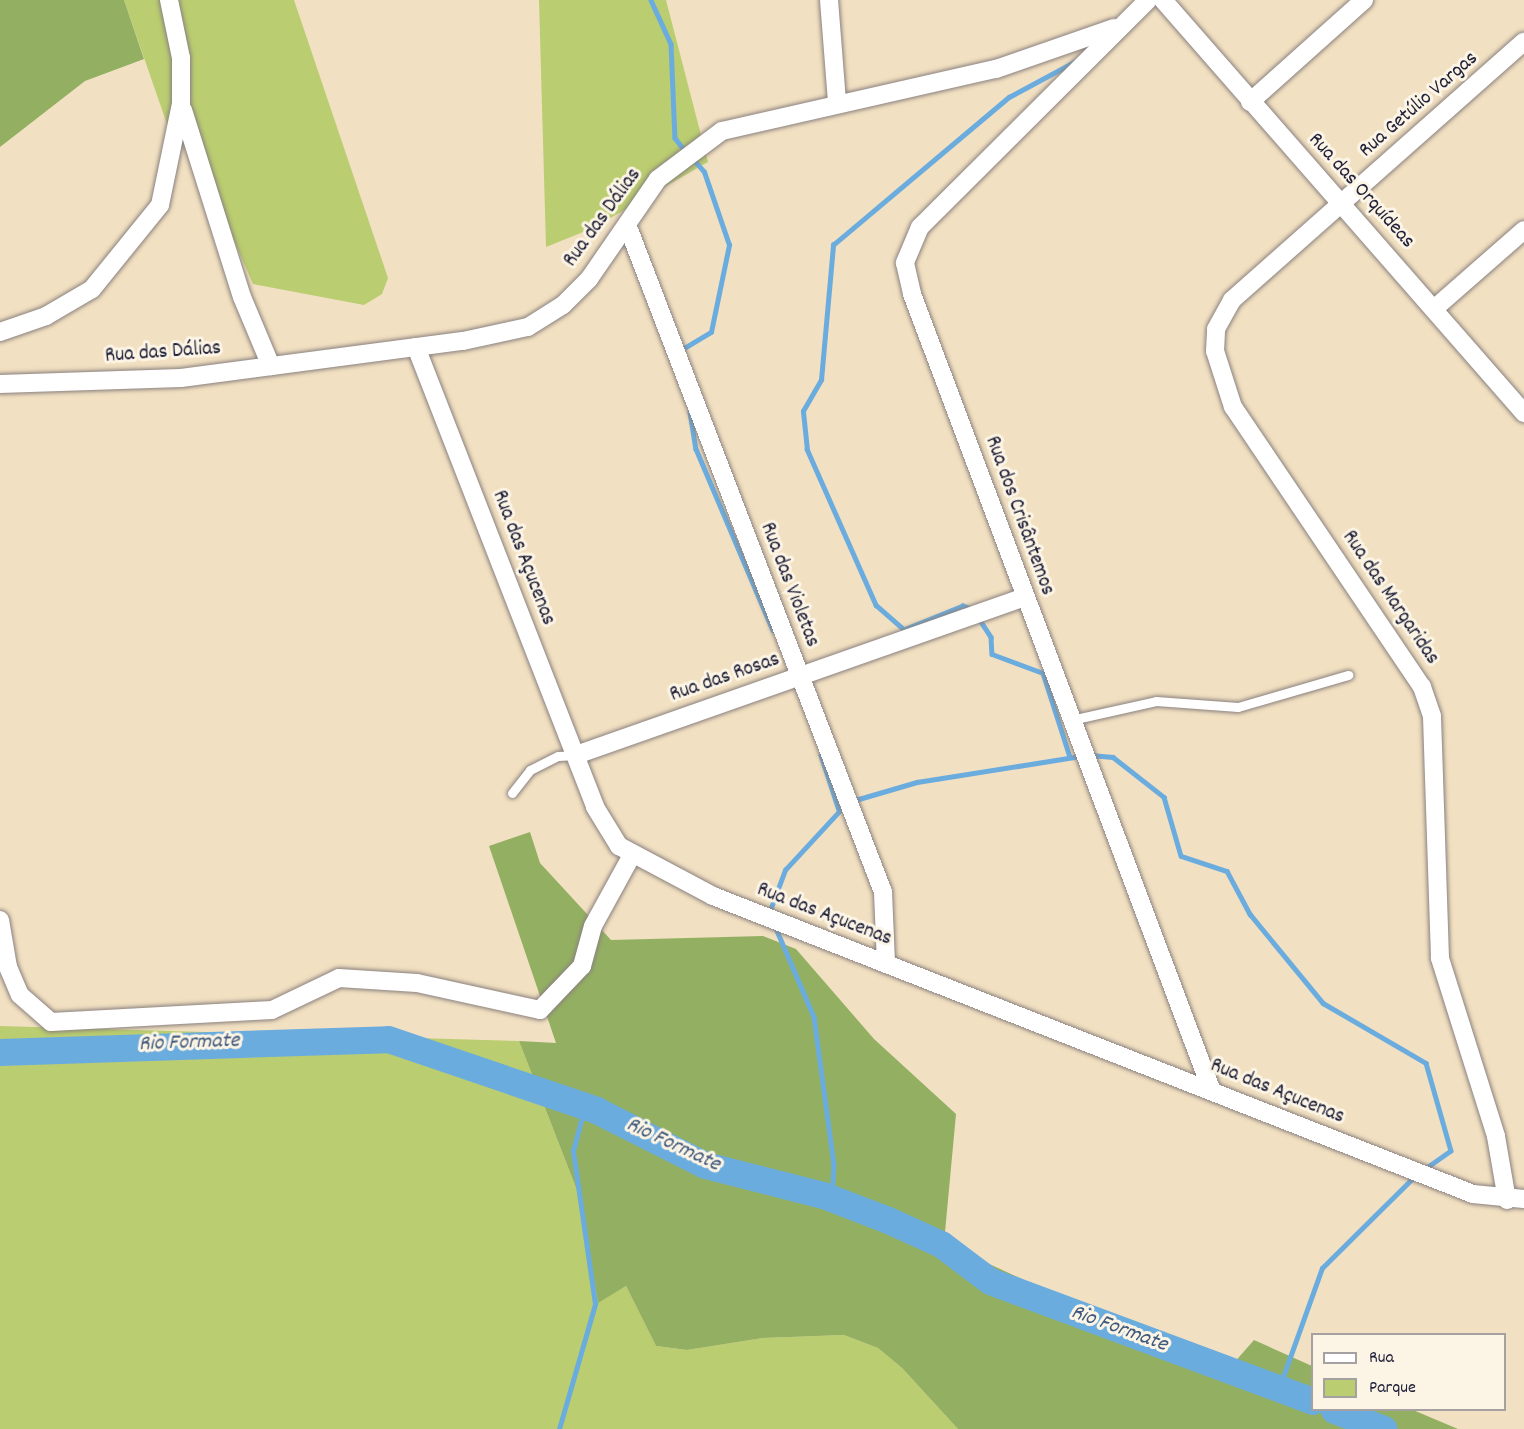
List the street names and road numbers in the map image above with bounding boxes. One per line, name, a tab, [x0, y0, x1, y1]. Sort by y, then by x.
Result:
street label: Rua Getúlio Vargas	[1354, 47, 1484, 163]
street label: Rua das Orquídeas	[1302, 128, 1420, 254]
street label: Rua das Dálias	[559, 164, 647, 272]
street label: Rua das Dálias	[104, 336, 222, 370]
street label: Rua dos Crisântemos	[979, 433, 1059, 599]
street label: Rua das Açucenas	[486, 487, 560, 629]
street label: Rua das Violetas	[754, 519, 824, 651]
street label: Rua das Margaridas	[1336, 526, 1444, 670]
street label: Rua das Rosas	[667, 647, 783, 709]
street label: Rua das Açucenas	[753, 878, 895, 952]
street label: Rua das Açucenas	[1206, 1054, 1348, 1130]

